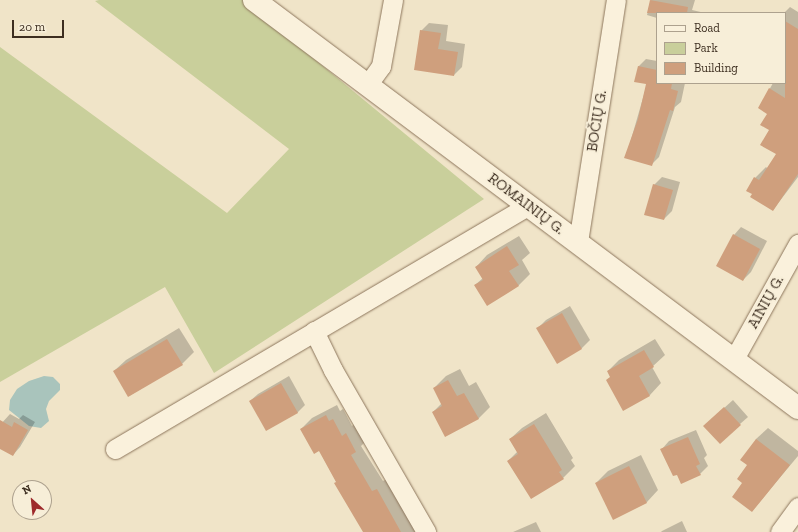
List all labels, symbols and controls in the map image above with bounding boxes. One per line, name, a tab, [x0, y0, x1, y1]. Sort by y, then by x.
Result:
scale bar	[14, 12, 66, 38]
legend	[656, 12, 786, 84]
text: 20 m	[19, 20, 45, 34]
text: Road	[694, 21, 720, 35]
text: Park	[694, 41, 718, 55]
text: Building	[694, 61, 738, 75]
street label: BOČIŲ G.	[583, 89, 611, 153]
street label: ROMAINIŲ G.	[484, 169, 568, 239]
street label: AINIŲ G.	[744, 272, 788, 332]
north arrow	[12, 480, 52, 520]
text: N	[20, 482, 33, 497]

